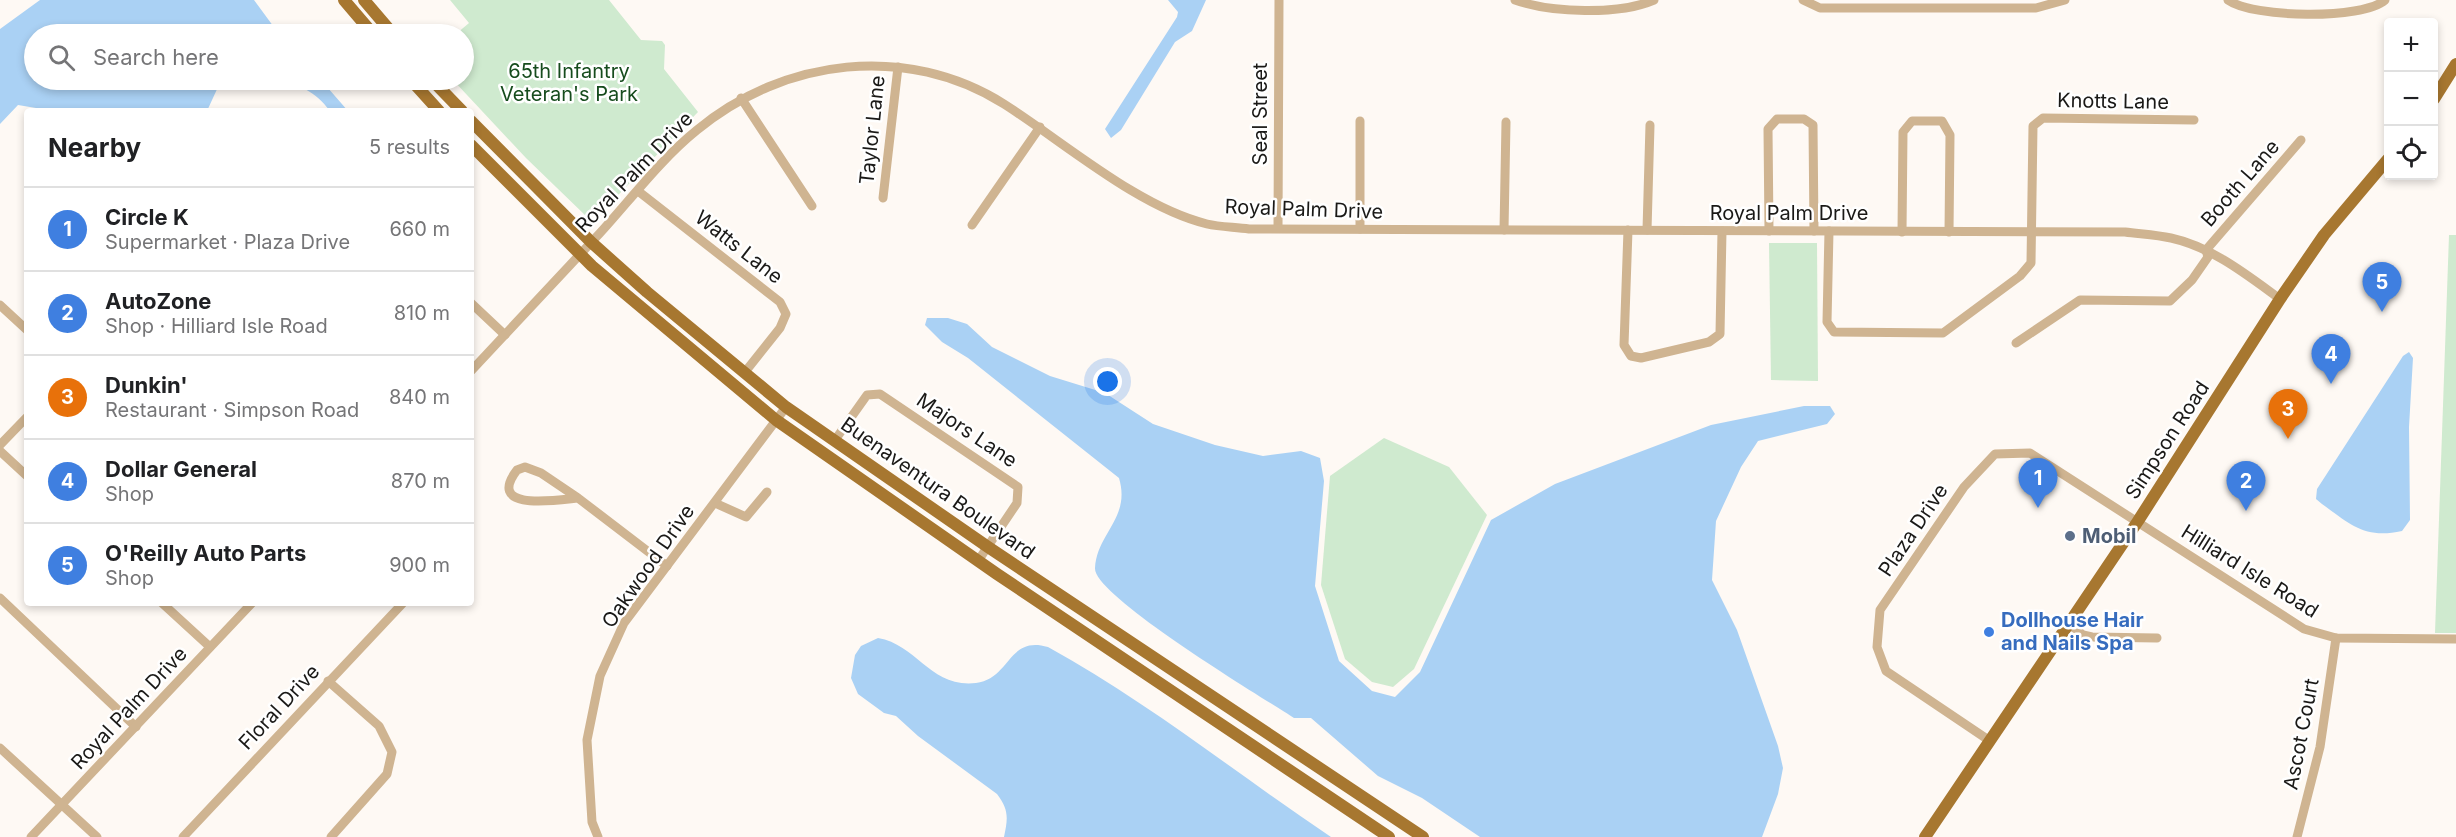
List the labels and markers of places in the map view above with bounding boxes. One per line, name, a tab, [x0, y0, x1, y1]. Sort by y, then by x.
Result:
pin: 5	[2362, 262, 2402, 312]
pin: 4	[2312, 334, 2350, 384]
pin: 3	[2268, 390, 2308, 439]
pin: 1	[2018, 458, 2058, 508]
pin: 2	[2226, 462, 2266, 511]
place label: Mobil	[2082, 524, 2136, 548]
marker: Mobil	[2063, 529, 2077, 543]
place label: Dollhouse Hair and Nails Spa	[2001, 608, 2144, 655]
marker: Dollhouse Hair and Nails Spa	[1982, 625, 1996, 639]

